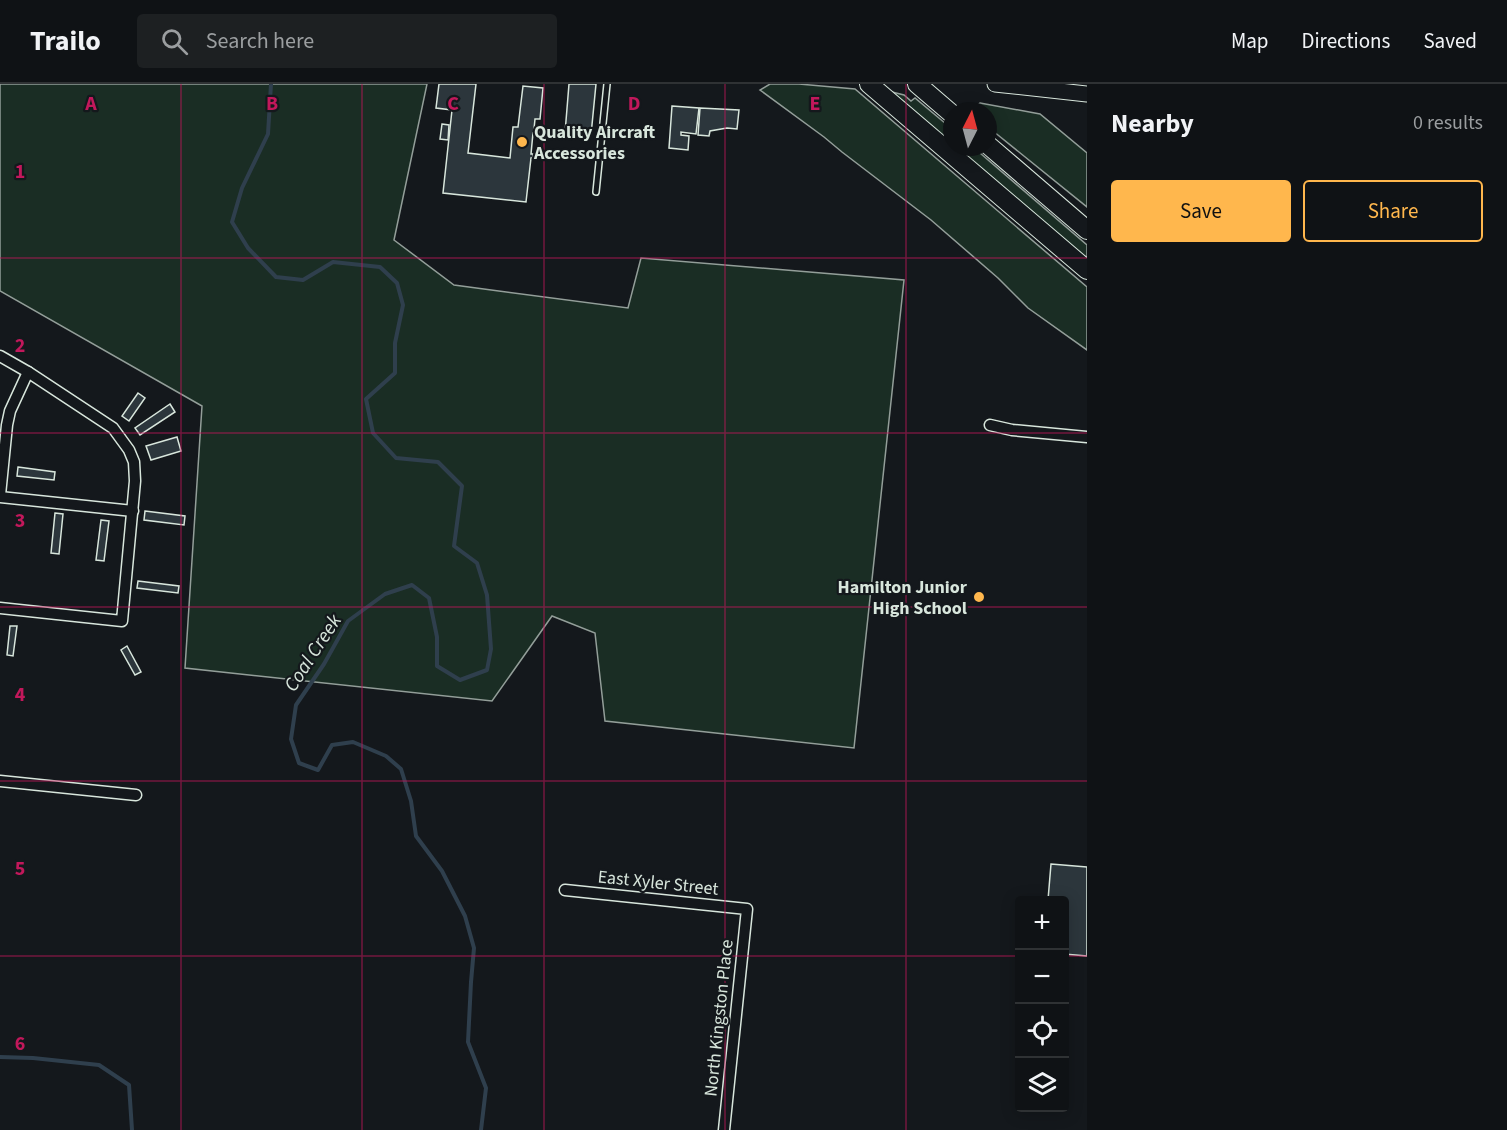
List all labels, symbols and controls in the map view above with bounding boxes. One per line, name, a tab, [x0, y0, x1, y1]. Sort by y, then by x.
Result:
search box	[137, 14, 557, 68]
text: Trailo	[30, 21, 101, 61]
icon: search	[158, 25, 191, 58]
text: Search here	[206, 25, 314, 57]
text: Map	[1231, 26, 1269, 56]
text: Directions	[1302, 26, 1390, 56]
text: Saved	[1423, 26, 1477, 56]
text: A	[84, 90, 97, 118]
text: B	[266, 90, 278, 118]
text: C	[447, 90, 459, 118]
text: D	[628, 90, 640, 118]
text: E	[810, 90, 820, 118]
north arrow	[943, 102, 997, 156]
text: Nearby	[1111, 105, 1194, 142]
text: 0 results	[1413, 109, 1483, 137]
place label: Quality Aircraft Accessories	[533, 120, 656, 166]
marker: Quality Aircraft Accessories	[515, 135, 529, 149]
text: 1	[15, 158, 25, 186]
button: Save	[1111, 180, 1291, 242]
button: Share	[1303, 180, 1483, 242]
text: 2	[15, 332, 25, 360]
text: 3	[15, 507, 25, 535]
place label: Hamilton Junior High School	[838, 575, 968, 621]
marker: Hamilton Junior High School	[972, 590, 986, 604]
water label: Coal Creek	[277, 608, 349, 697]
text: 4	[15, 681, 26, 709]
text: 5	[15, 855, 25, 883]
street label: East Xyler Street	[596, 864, 720, 902]
map controls	[1015, 896, 1069, 1112]
button: +	[1015, 896, 1069, 950]
street label: North Kingston Place	[698, 938, 740, 1098]
button: −	[1015, 950, 1069, 1004]
button: locate	[1015, 1004, 1069, 1058]
text: 6	[15, 1030, 25, 1058]
button: layers	[1015, 1058, 1069, 1112]

